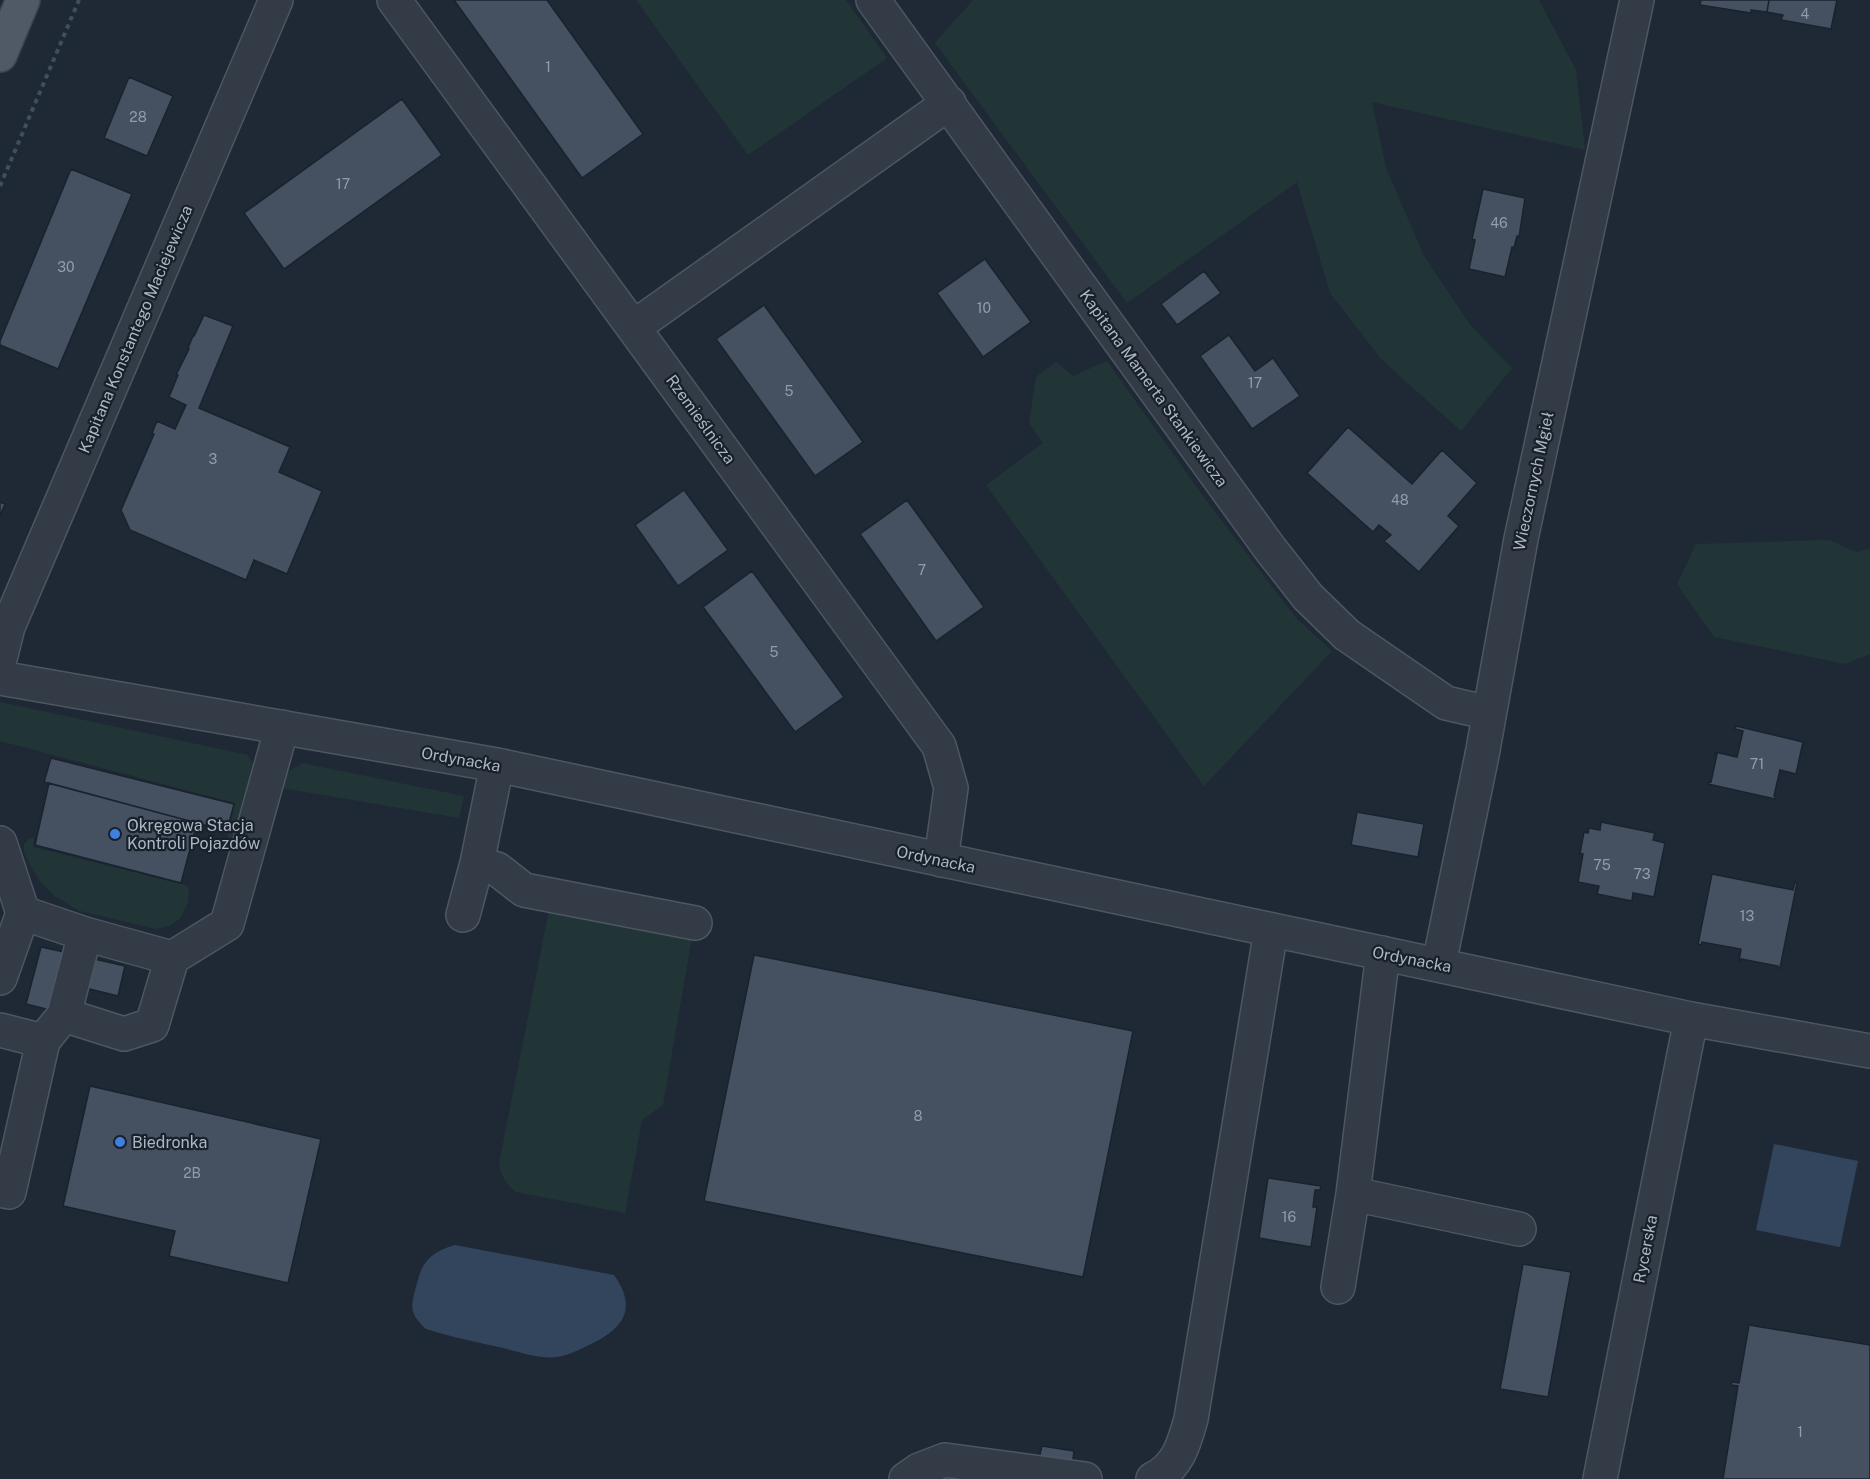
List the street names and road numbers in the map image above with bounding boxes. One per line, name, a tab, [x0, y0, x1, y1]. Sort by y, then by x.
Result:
street label: Kapitana Konstantego Maciejewicza	[74, 202, 196, 456]
street label: Kapitana Mamerta Stankiewicza	[1076, 286, 1232, 491]
street label: Rzemieślnicza	[662, 371, 739, 468]
street label: Wieczornych Mgieł	[1509, 410, 1557, 552]
street label: Ordynacka	[420, 743, 502, 776]
street label: Ordynacka	[895, 842, 977, 877]
street label: Ordynacka	[1371, 943, 1453, 976]
street label: Rycerska	[1630, 1213, 1661, 1285]

